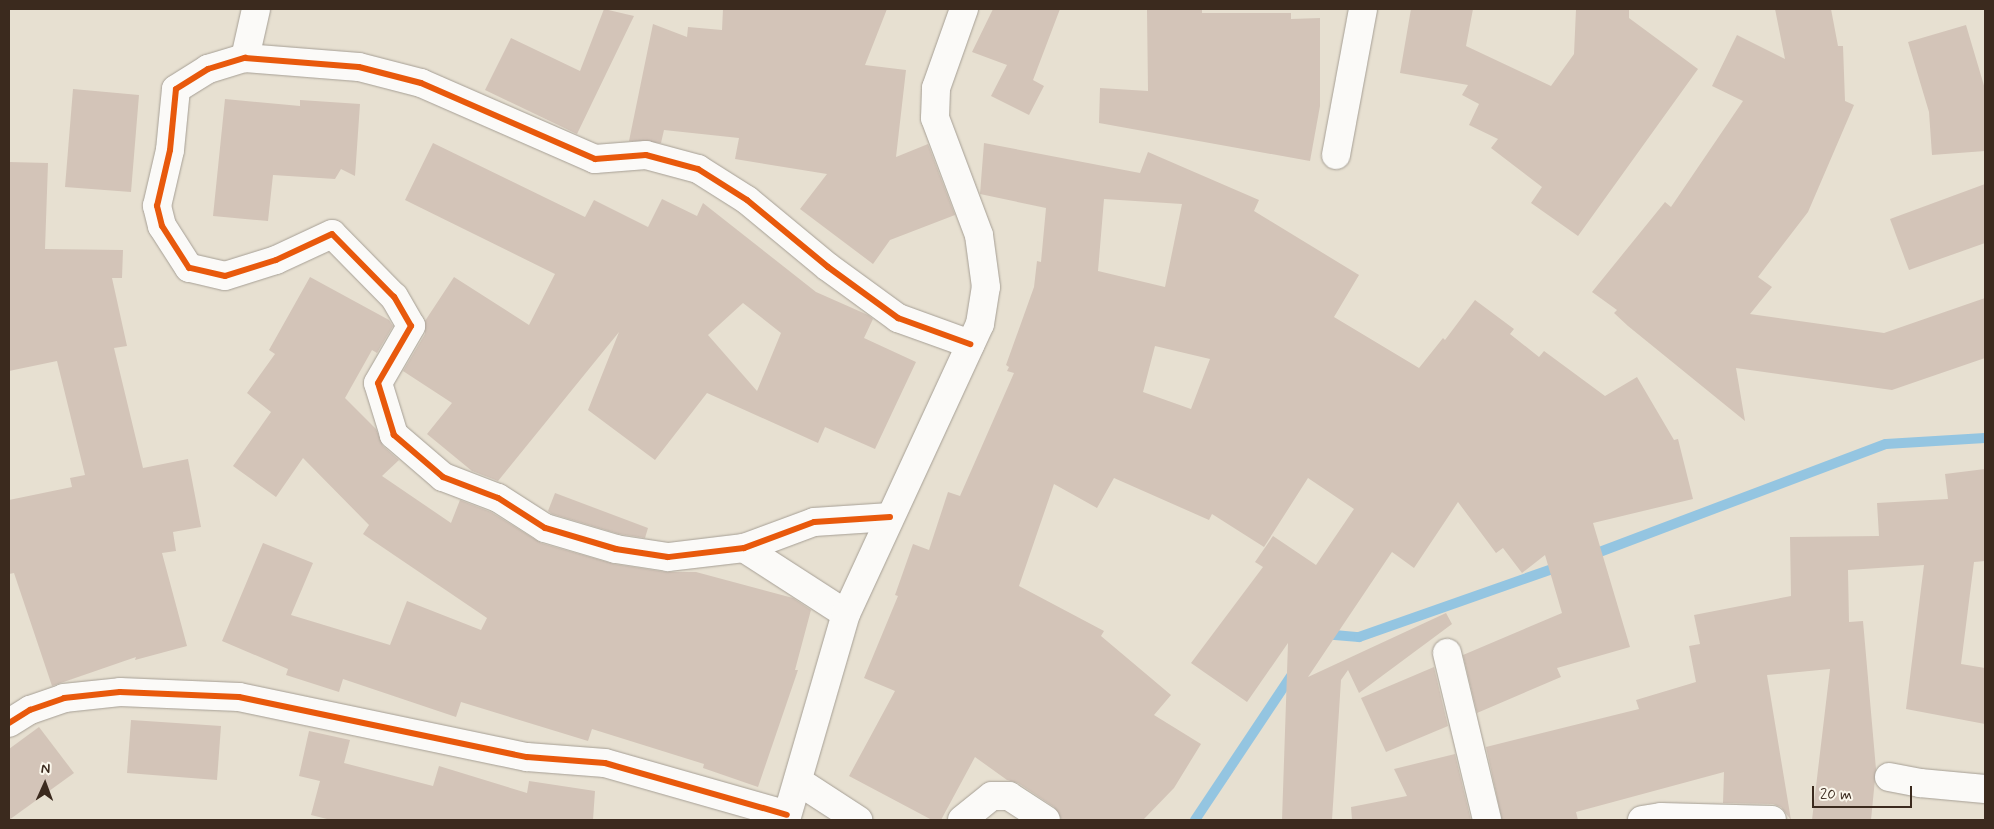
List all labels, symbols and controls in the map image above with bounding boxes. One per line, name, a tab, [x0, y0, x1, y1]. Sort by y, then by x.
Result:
north arrow	[20, 759, 70, 809]
text: N	[41, 760, 50, 778]
scale bar	[1814, 776, 1914, 808]
text: 20 m	[1820, 785, 1852, 805]

